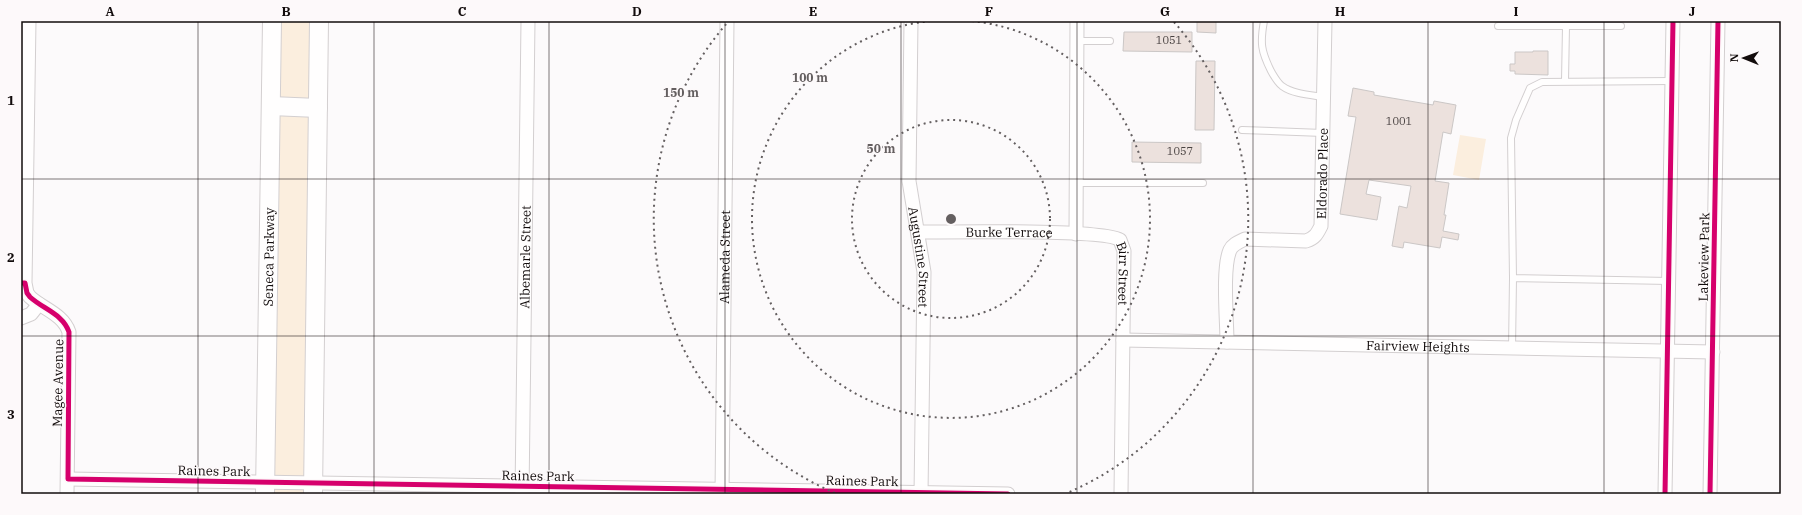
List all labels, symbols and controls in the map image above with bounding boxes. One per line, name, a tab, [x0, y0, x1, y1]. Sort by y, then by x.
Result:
text: A	[105, 3, 115, 20]
text: B	[281, 3, 291, 20]
text: C	[458, 3, 467, 20]
text: D	[632, 3, 642, 20]
text: E	[809, 3, 817, 20]
text: F	[985, 3, 993, 20]
text: G	[1160, 3, 1170, 20]
text: H	[1335, 3, 1346, 20]
text: I	[1514, 3, 1519, 20]
text: J	[1689, 3, 1696, 20]
house number: 1051	[1156, 33, 1182, 47]
north arrow	[1724, 38, 1764, 78]
text: N	[1727, 53, 1741, 62]
text: 100 m	[792, 70, 828, 85]
text: 150 m	[663, 85, 699, 100]
text: 1	[7, 92, 15, 109]
house number: 1001	[1386, 114, 1412, 128]
street label: Eldorado Place	[1313, 128, 1331, 219]
text: 50 m	[867, 141, 896, 156]
house number: 1057	[1167, 144, 1193, 158]
street label: Albemarle Street	[516, 205, 534, 309]
street label: Augustine Street	[905, 205, 933, 308]
street label: Seneca Parkway	[259, 207, 278, 307]
street label: Alameda Street	[716, 210, 734, 304]
centre of rings	[944, 212, 958, 226]
street label: Lakeview Park	[1695, 212, 1713, 301]
street label: Burke Terrace	[965, 223, 1053, 241]
street label: Birr Street	[1113, 239, 1133, 306]
text: 2	[7, 249, 15, 266]
street label: Fairview Heights	[1366, 336, 1470, 356]
street label: Magee Avenue	[49, 339, 67, 427]
text: 3	[7, 406, 15, 423]
street label: Raines Park	[177, 462, 251, 480]
street label: Raines Park	[501, 467, 575, 485]
street label: Raines Park	[825, 472, 899, 490]

